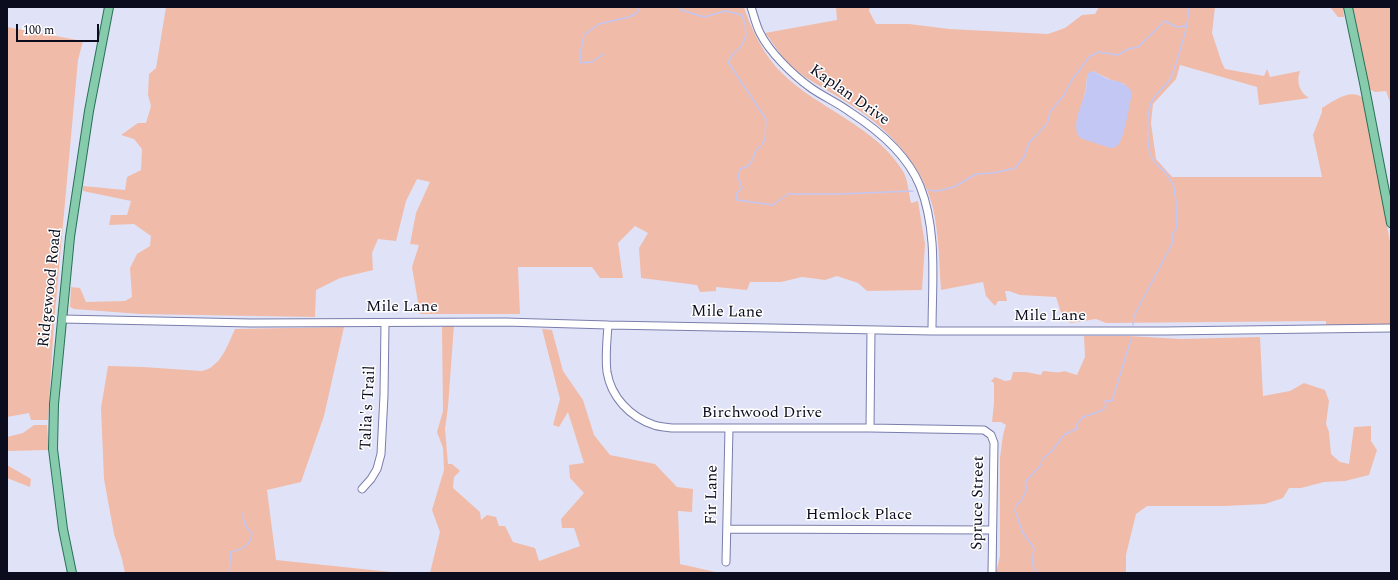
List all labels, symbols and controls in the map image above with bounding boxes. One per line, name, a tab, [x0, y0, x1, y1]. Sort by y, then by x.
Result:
scale bar	[18, 16, 101, 42]
text: 100 m	[23, 21, 54, 40]
street label: Kaplan Drive	[805, 61, 893, 131]
street label: Ridgewood Road	[35, 228, 67, 348]
street label: Mile Lane	[366, 298, 438, 318]
street label: Mile Lane	[691, 303, 763, 323]
street label: Mile Lane	[1014, 307, 1086, 327]
street label: Talia's Trail	[357, 365, 381, 451]
street label: Birchwood Drive	[702, 404, 822, 424]
street label: Spruce Street	[969, 456, 989, 550]
street label: Fir Lane	[703, 465, 723, 525]
street label: Hemlock Place	[806, 506, 912, 526]

